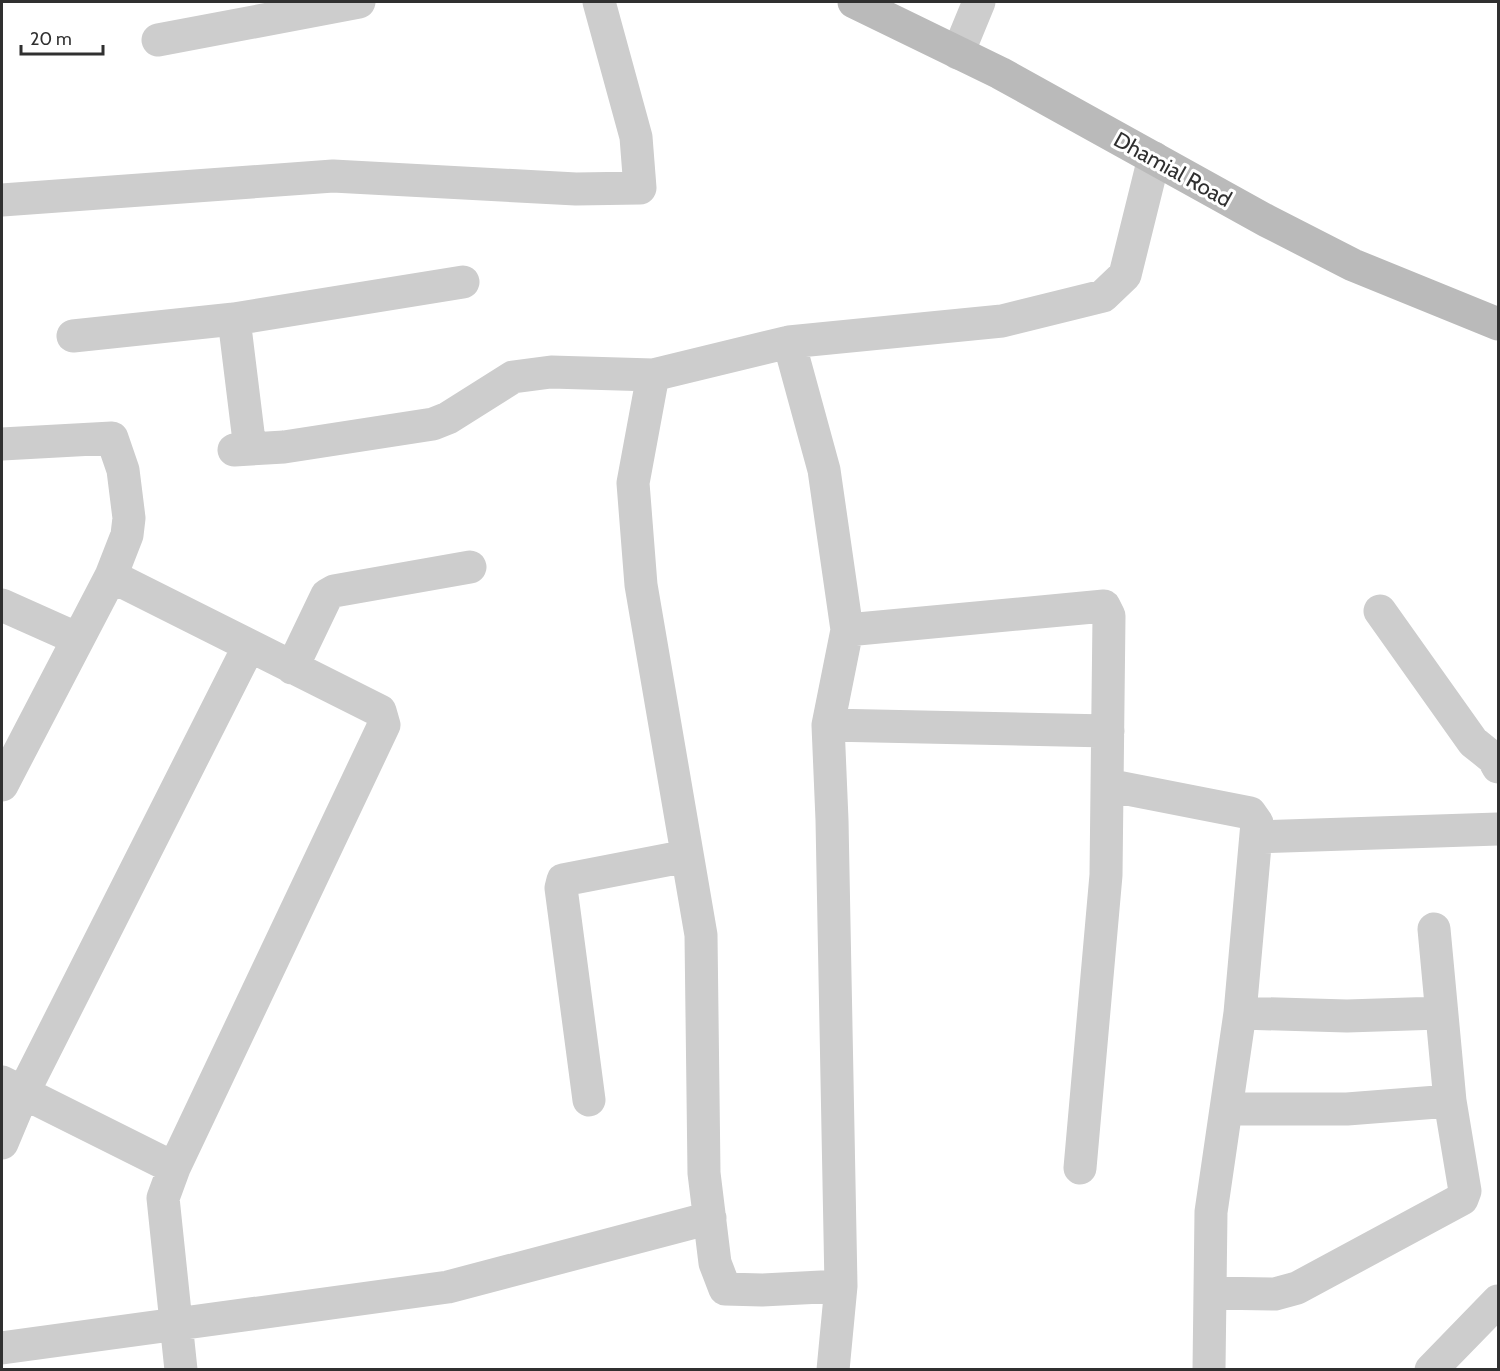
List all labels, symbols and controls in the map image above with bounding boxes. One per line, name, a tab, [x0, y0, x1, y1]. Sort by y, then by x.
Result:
scale bar	[21, 18, 104, 56]
text: 20 m	[30, 28, 72, 50]
street label: Dhamial Road	[1109, 126, 1236, 213]

